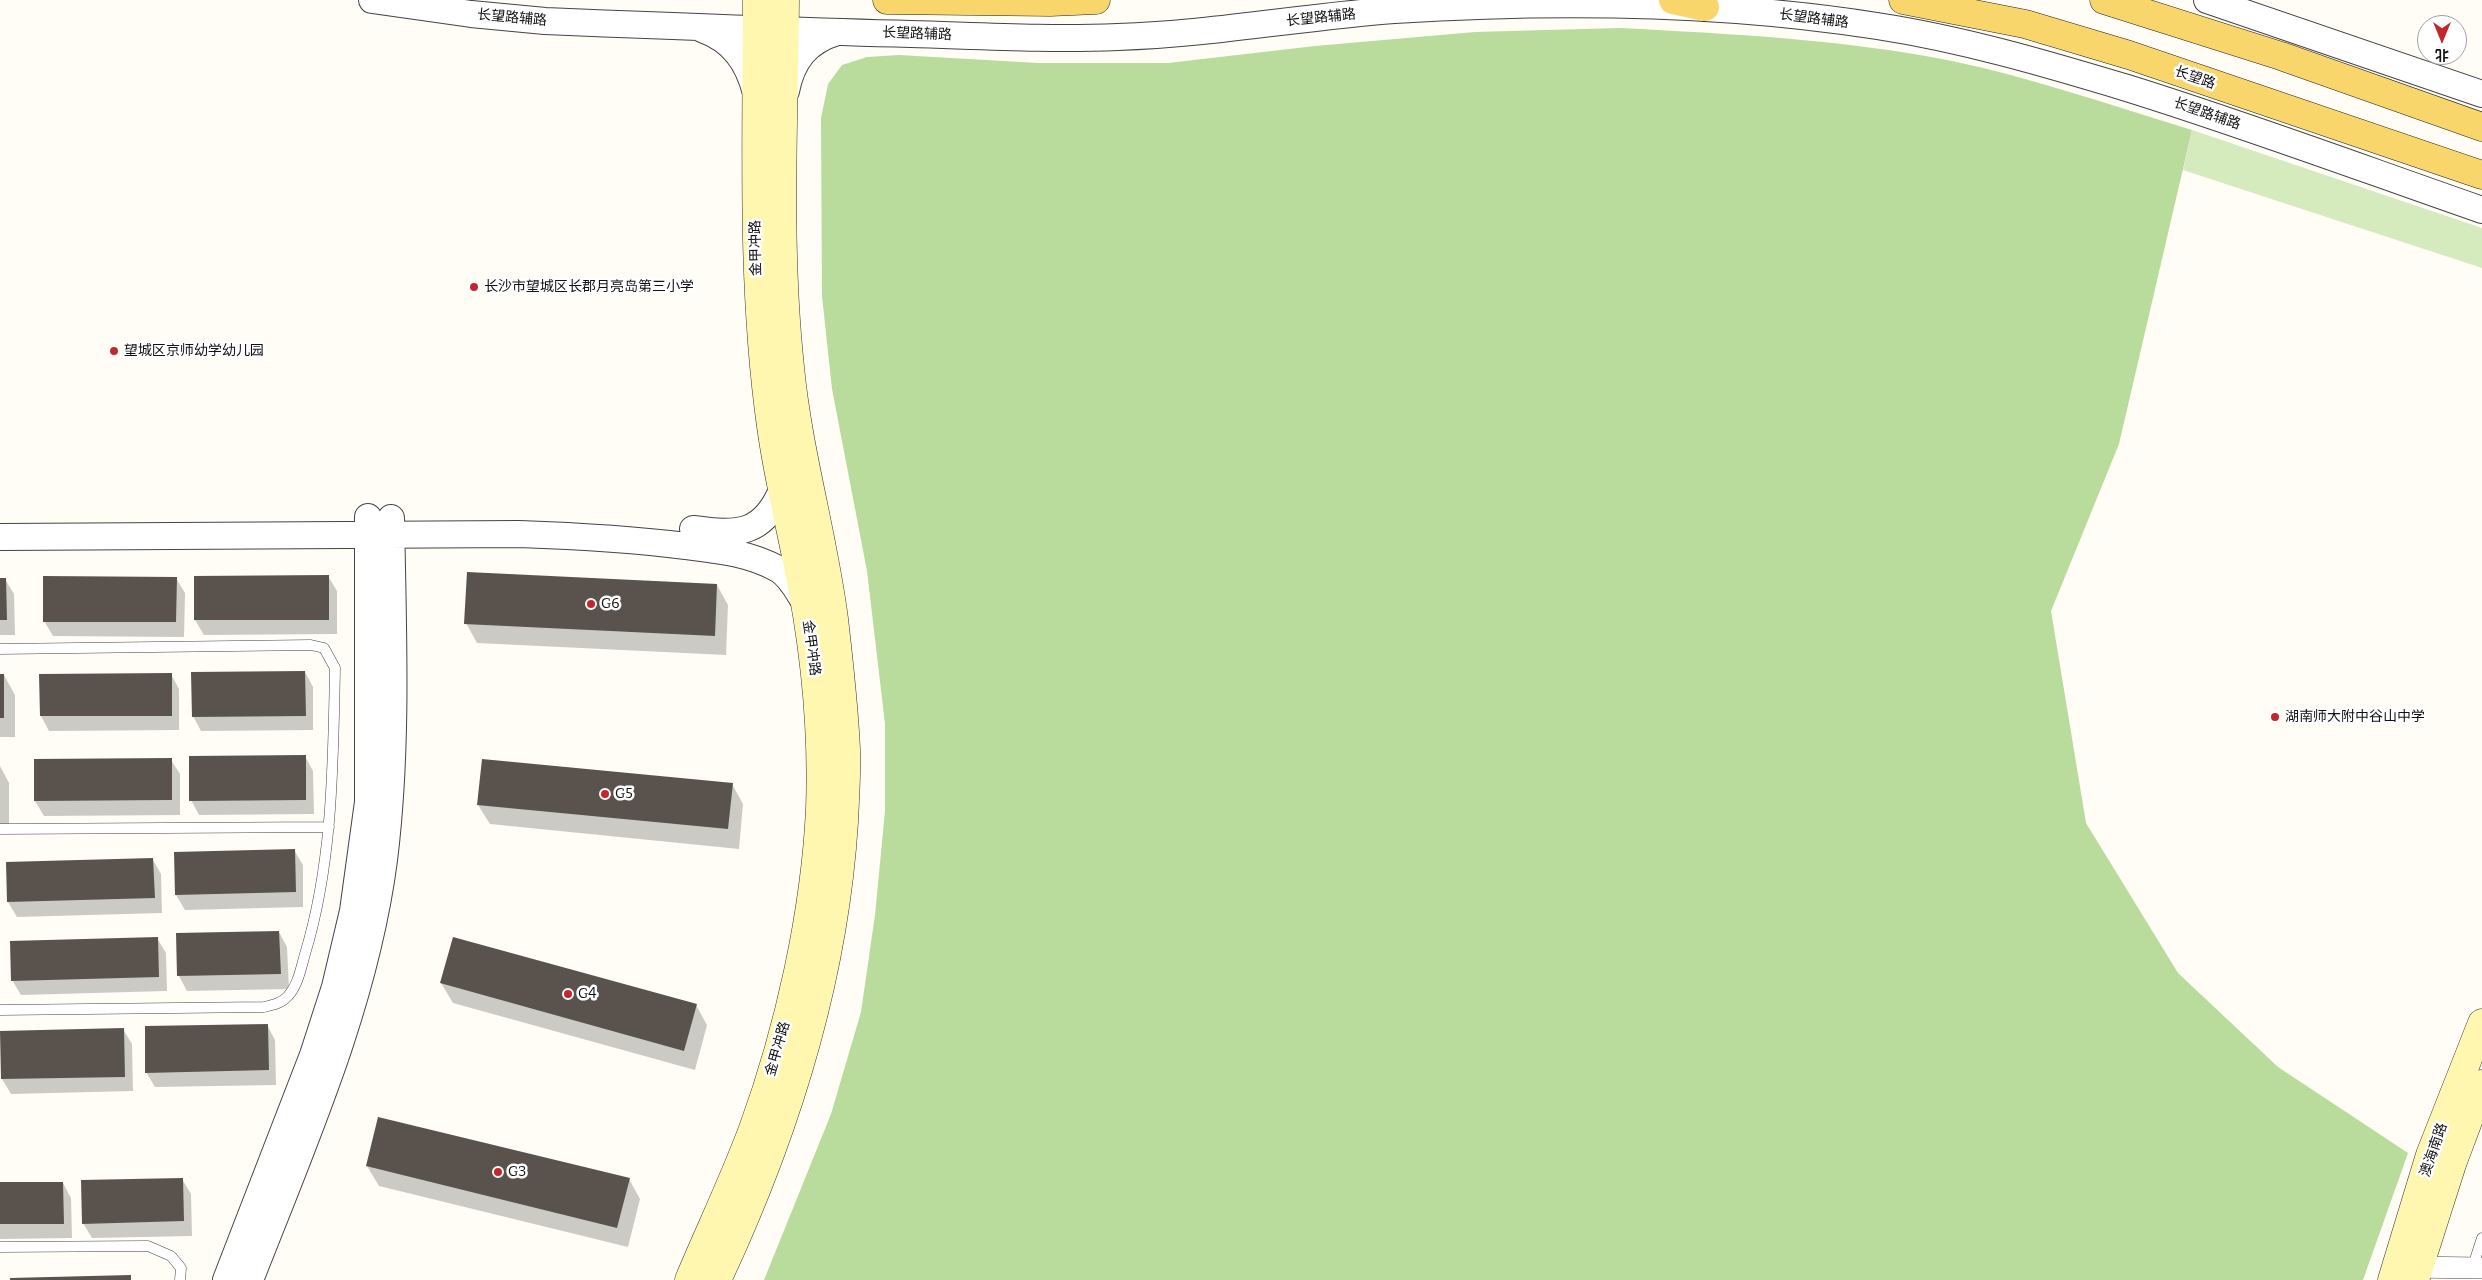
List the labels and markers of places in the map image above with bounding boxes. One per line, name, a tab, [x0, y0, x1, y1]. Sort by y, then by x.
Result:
place label: 长沙市望城区长郡月亮岛第三小学	[484, 279, 694, 295]
marker: 长沙市望城区长郡月亮岛第三小学	[468, 281, 480, 293]
place label: 望城区京师幼学幼儿园	[124, 343, 264, 359]
marker: 望城区京师幼学幼儿园	[108, 345, 120, 357]
place label: G6	[601, 596, 620, 612]
marker: G6	[585, 598, 597, 610]
place label: 湖南师大附中谷山中学	[2285, 709, 2425, 725]
marker: 湖南师大附中谷山中学	[2269, 711, 2281, 723]
place label: G5	[615, 786, 633, 802]
marker: G5	[599, 788, 611, 800]
place label: G4	[578, 986, 597, 1002]
marker: G4	[562, 988, 574, 1000]
place label: G3	[508, 1164, 526, 1180]
marker: G3	[492, 1166, 504, 1178]

